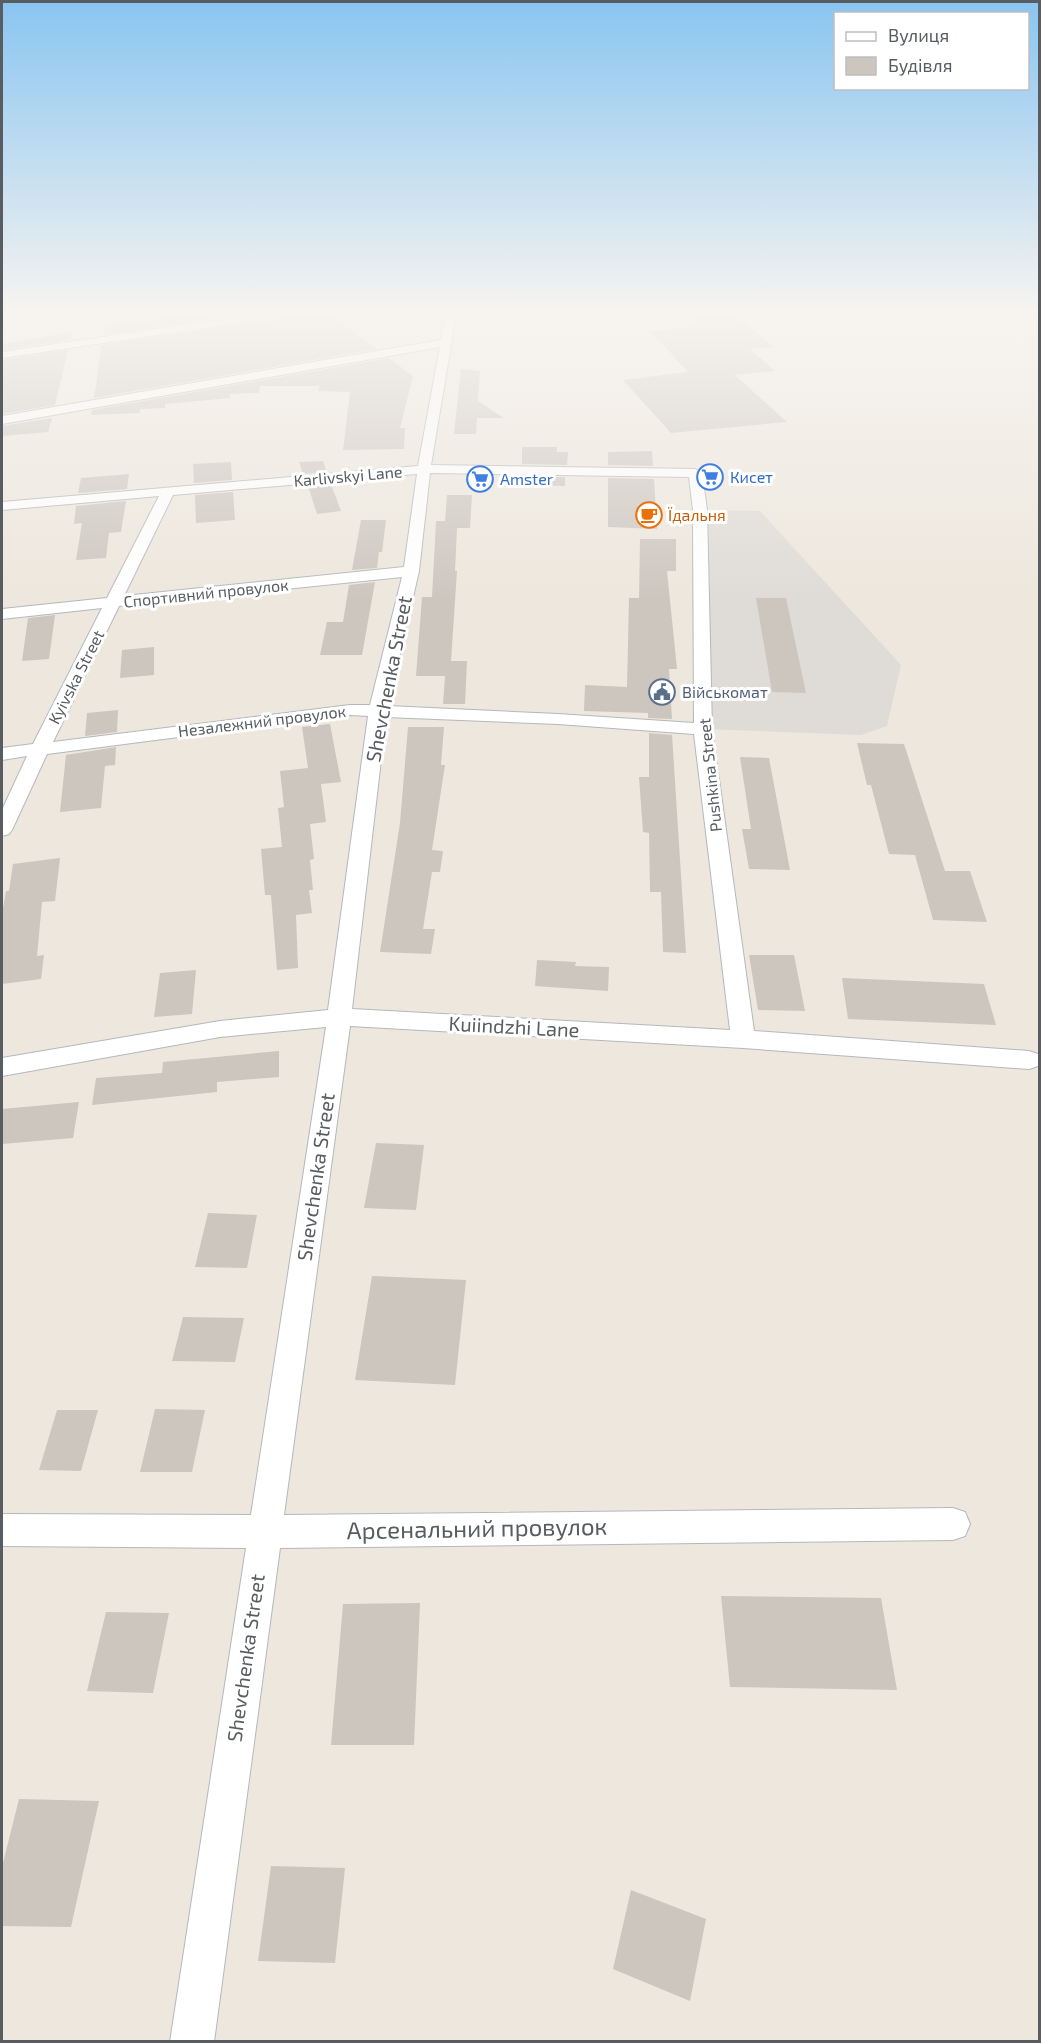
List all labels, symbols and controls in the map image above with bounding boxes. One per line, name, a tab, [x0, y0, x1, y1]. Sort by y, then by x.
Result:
legend	[834, 12, 1029, 90]
text: Вулиця	[888, 24, 949, 46]
text: Будівля	[888, 54, 952, 76]
street label: Karlіvskyi Lane	[293, 461, 403, 490]
supermarket icon: Кисет	[695, 462, 725, 492]
supermarket icon: Amster	[465, 464, 495, 494]
place label: Кисет	[730, 467, 773, 486]
place label: Amster	[500, 469, 554, 488]
cafe icon: Їдальня	[634, 500, 664, 530]
place label: Їдальня	[668, 505, 726, 524]
street label: Спортивний провулок	[123, 574, 290, 612]
street label: Shevchenka Street	[360, 593, 416, 764]
street label: Kyivska Street	[44, 627, 107, 727]
public building icon: Військомат	[647, 677, 677, 707]
place label: Військомат	[682, 682, 768, 701]
street label: Незалежний провулок	[177, 701, 348, 741]
street label: Pushkina Street	[694, 717, 725, 833]
street label: Kuiindzhi Lane	[448, 1011, 580, 1041]
street label: Shevchenka Street	[291, 1091, 339, 1262]
street label: Арсенальний провулок	[346, 1511, 608, 1545]
street label: Shevchenka Street	[221, 1572, 269, 1743]

